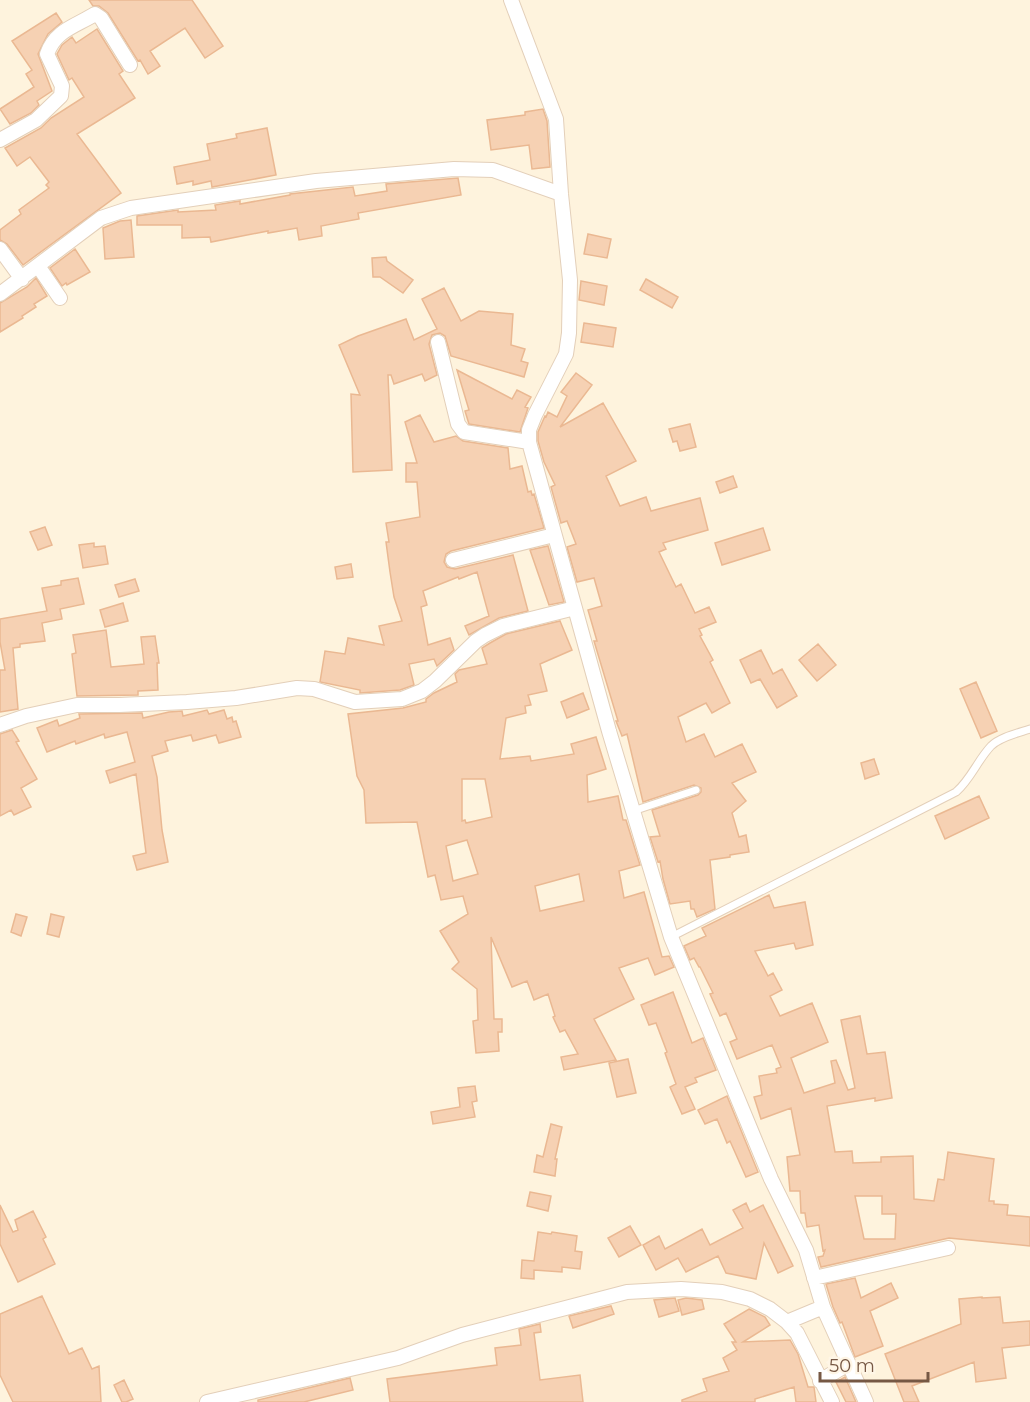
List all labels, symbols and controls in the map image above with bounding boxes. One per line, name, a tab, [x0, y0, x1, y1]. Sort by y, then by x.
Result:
scale bar	[820, 1345, 928, 1383]
text: 50 m	[829, 1355, 875, 1377]

